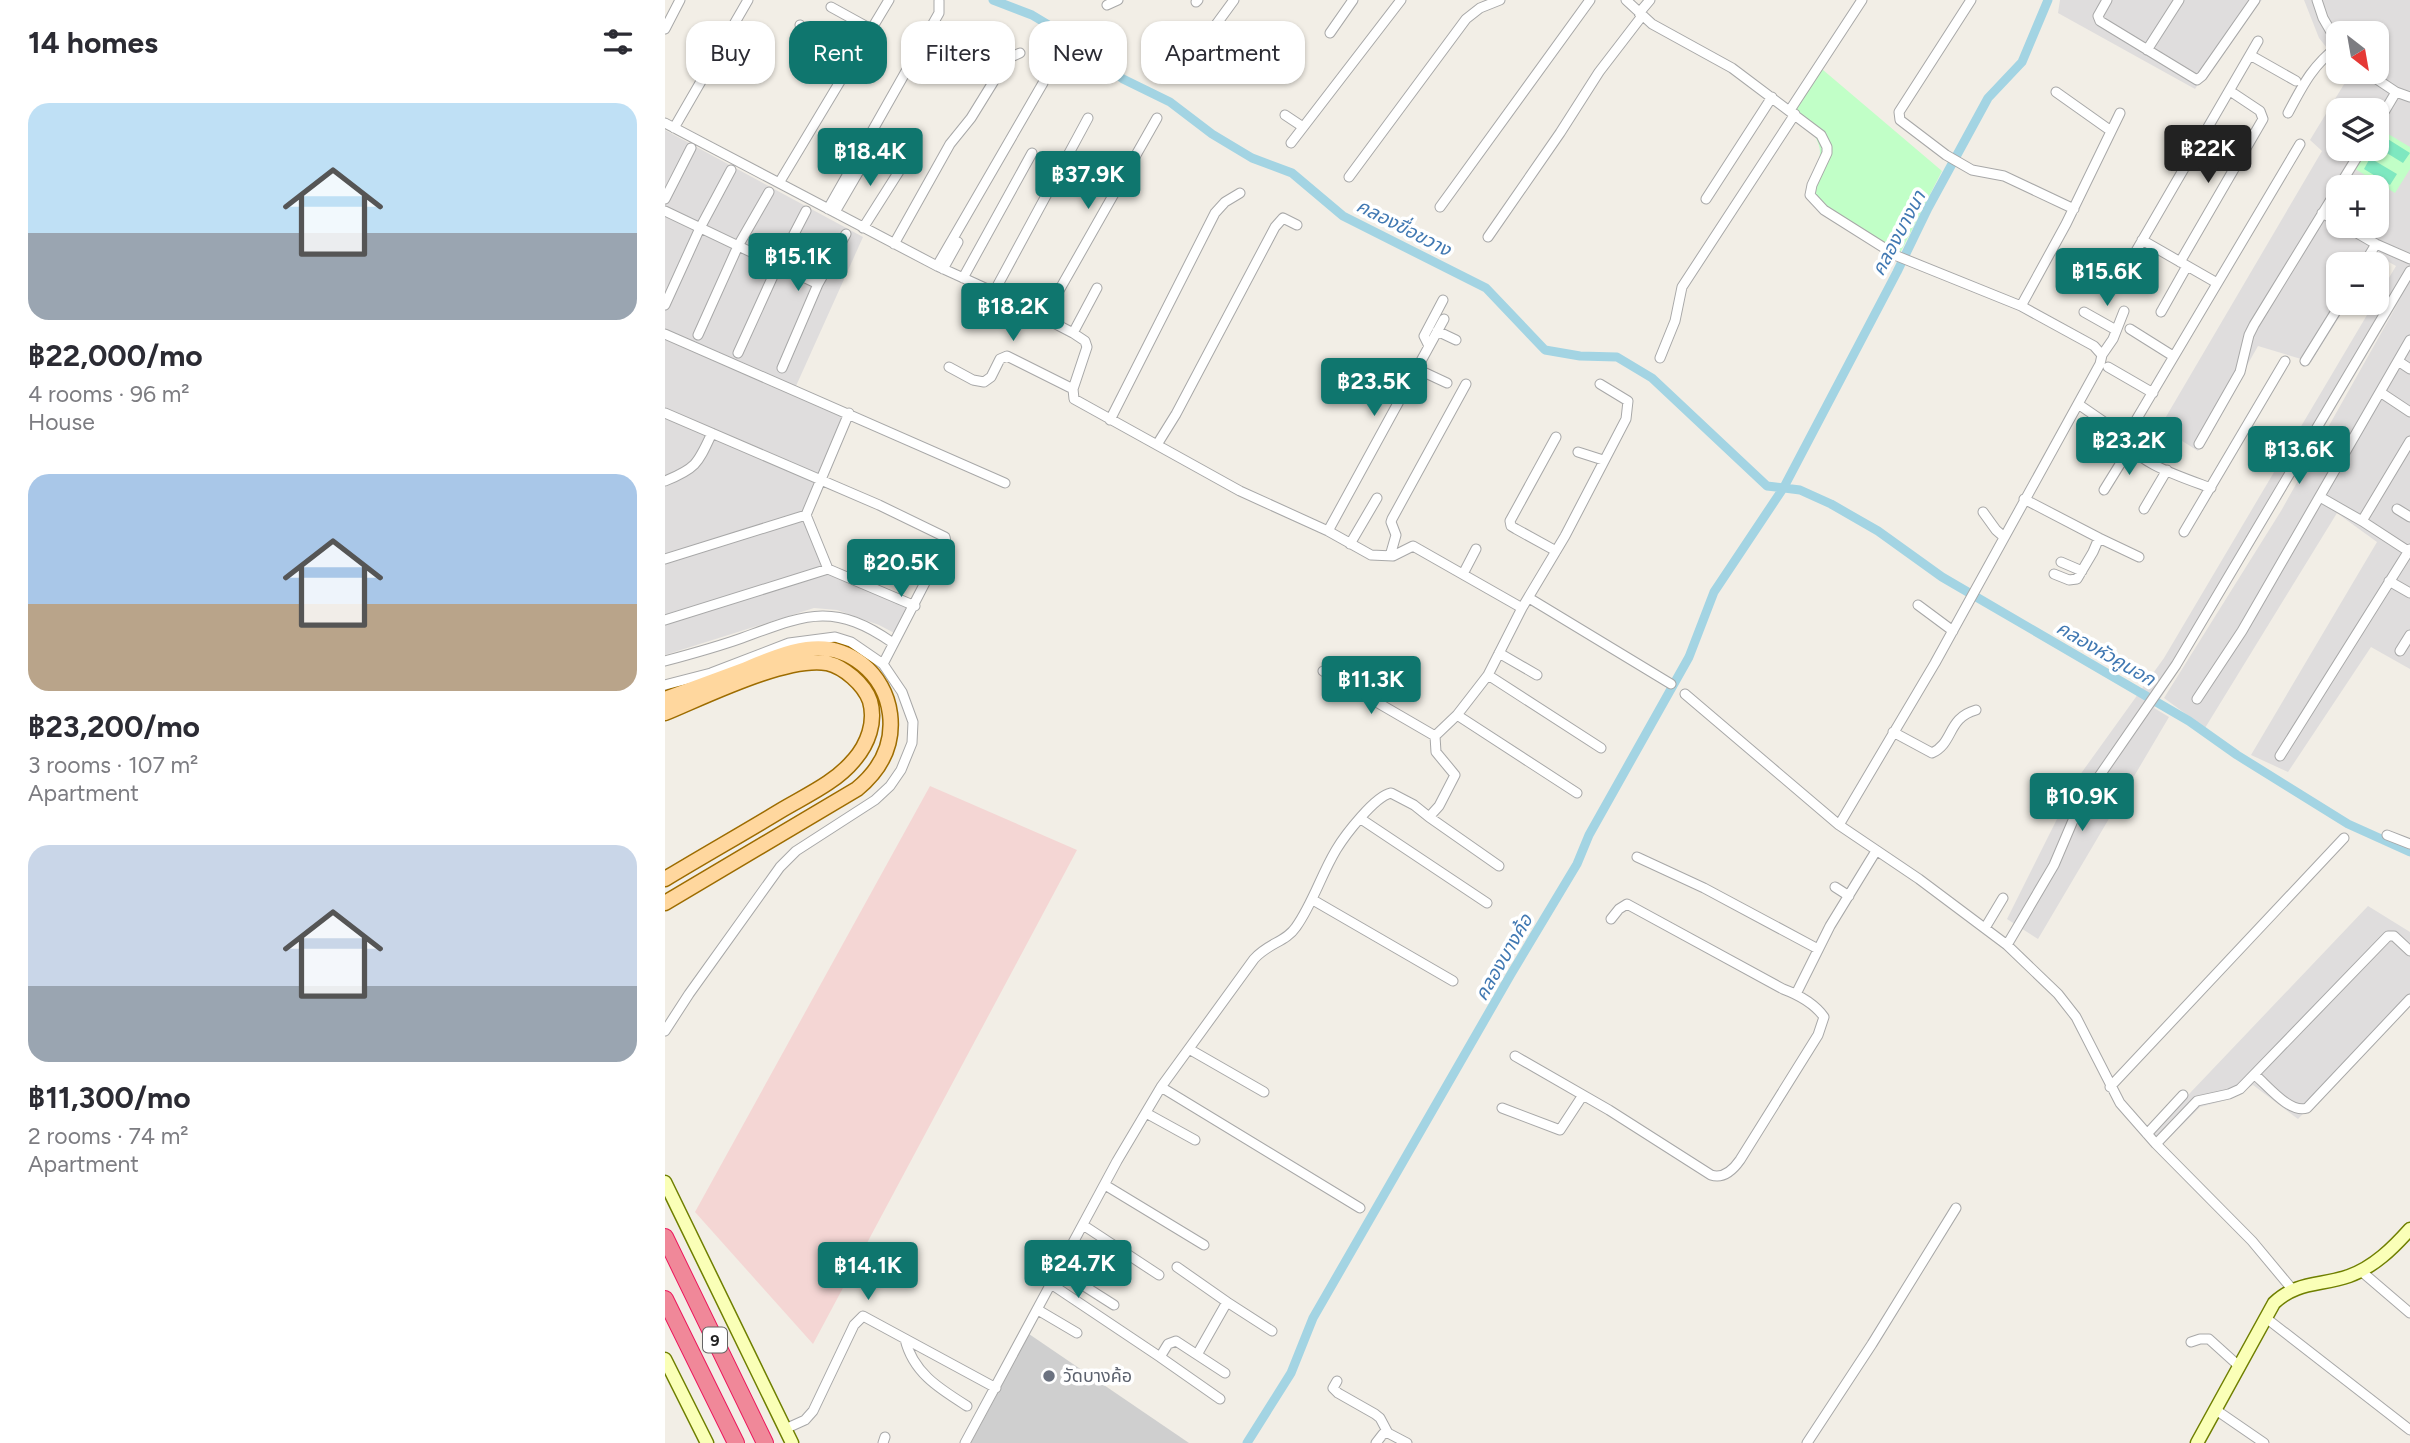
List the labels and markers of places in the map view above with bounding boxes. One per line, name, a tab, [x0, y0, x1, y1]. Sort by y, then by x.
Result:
pin: ฿22K	[2167, 125, 2249, 185]
pin: ฿18.4K	[813, 128, 927, 188]
pin: ฿37.9K	[1031, 152, 1145, 211]
pin: ฿15.1K	[741, 233, 855, 293]
pin: ฿15.6K	[2050, 248, 2164, 308]
pin: ฿18.2K	[956, 284, 1070, 343]
pin: ฿23.5K	[1317, 358, 1431, 418]
pin: ฿23.2K	[2072, 418, 2186, 477]
pin: ฿13.6K	[2242, 426, 2356, 486]
pin: ฿20.5K	[844, 540, 958, 599]
pin: ฿11.3K	[1314, 656, 1428, 716]
pin: ฿10.9K	[2025, 774, 2139, 833]
pin: ฿24.7K	[1021, 1240, 1135, 1300]
pin: ฿14.1K	[811, 1242, 925, 1302]
place label: วัดบางค้อ	[1063, 1365, 1132, 1387]
marker: วัดบางค้อ	[1041, 1368, 1057, 1384]

